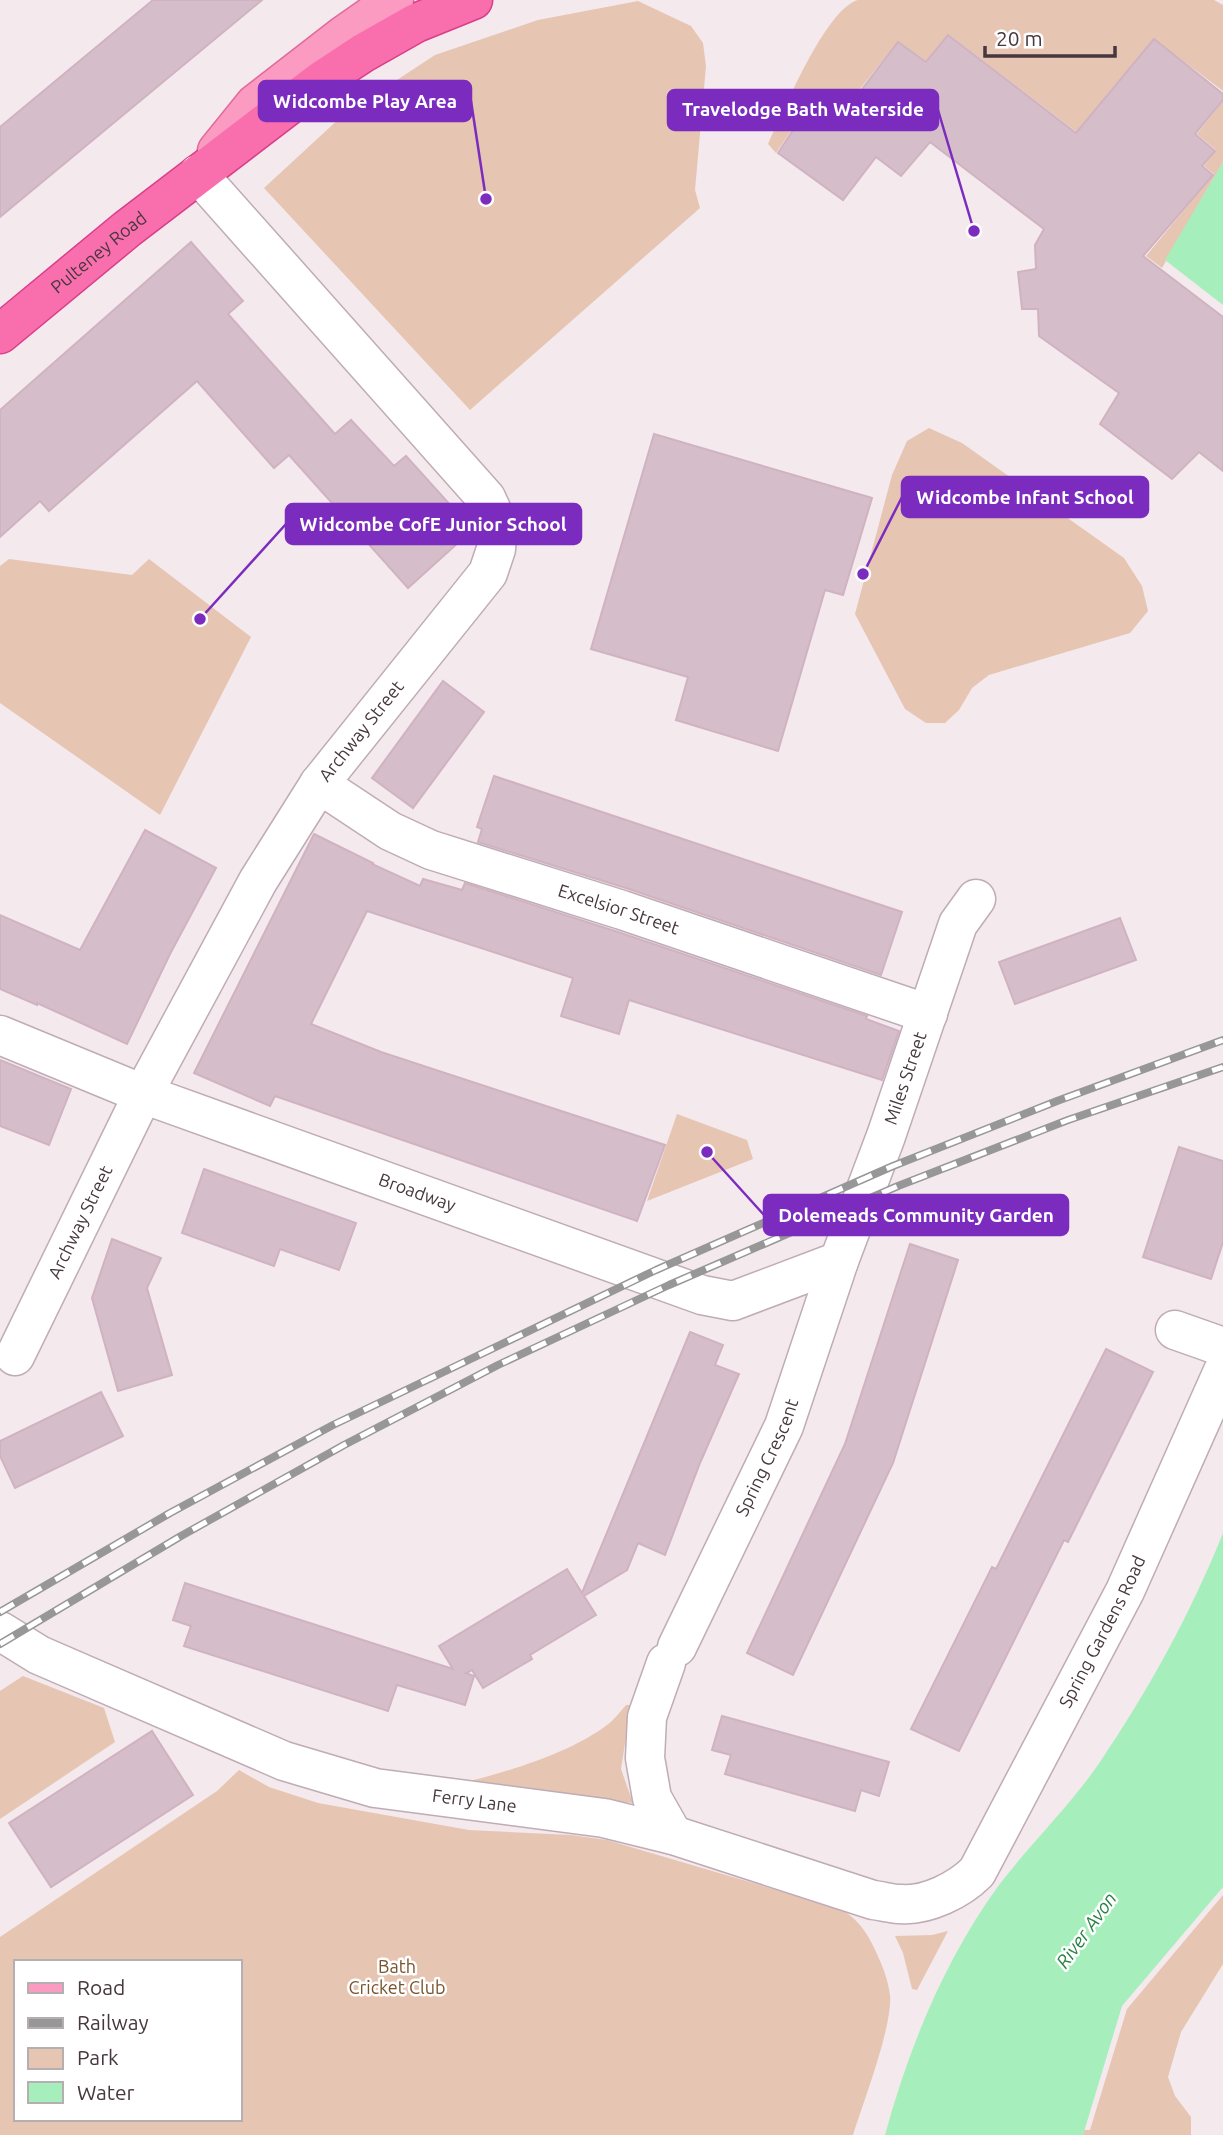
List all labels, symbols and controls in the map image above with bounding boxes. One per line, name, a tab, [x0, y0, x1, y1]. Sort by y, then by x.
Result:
scale bar	[985, 14, 1114, 58]
text: 20 m	[996, 26, 1043, 50]
callout: Widcombe Play Area	[259, 81, 471, 121]
text: Widcombe Play Area	[273, 90, 457, 112]
callout: Travelodge Bath Waterside	[668, 90, 938, 130]
text: Travelodge Bath Waterside	[682, 98, 924, 120]
street label: Pulteney Road	[46, 207, 150, 297]
callout: Widcombe Infant School	[902, 477, 1148, 517]
text: Widcombe Infant School	[916, 486, 1134, 508]
callout: Widcombe CofE Junior School	[286, 504, 581, 544]
text: Widcombe CofE Junior School	[300, 513, 567, 535]
street label: Archway Street	[314, 676, 407, 785]
street label: Excelsior Street	[556, 880, 682, 938]
street label: Miles Street	[880, 1029, 930, 1127]
street label: Archway Street	[43, 1162, 116, 1282]
street label: Broadway	[376, 1169, 459, 1215]
callout: Dolemeads Community Garden	[764, 1195, 1068, 1235]
text: Dolemeads Community Garden	[778, 1204, 1054, 1226]
street label: Spring Crescent	[731, 1396, 801, 1519]
street label: Spring Gardens Road	[1054, 1552, 1149, 1711]
street label: Ferry Lane	[431, 1785, 518, 1815]
water label: River Avon	[1051, 1888, 1121, 1972]
park label: Bath Cricket Club	[348, 1956, 446, 1997]
legend	[14, 1960, 242, 2121]
text: Road	[77, 1975, 125, 1999]
text: Railway	[77, 2010, 149, 2034]
text: Park	[77, 2045, 119, 2069]
text: Water	[77, 2080, 135, 2104]

